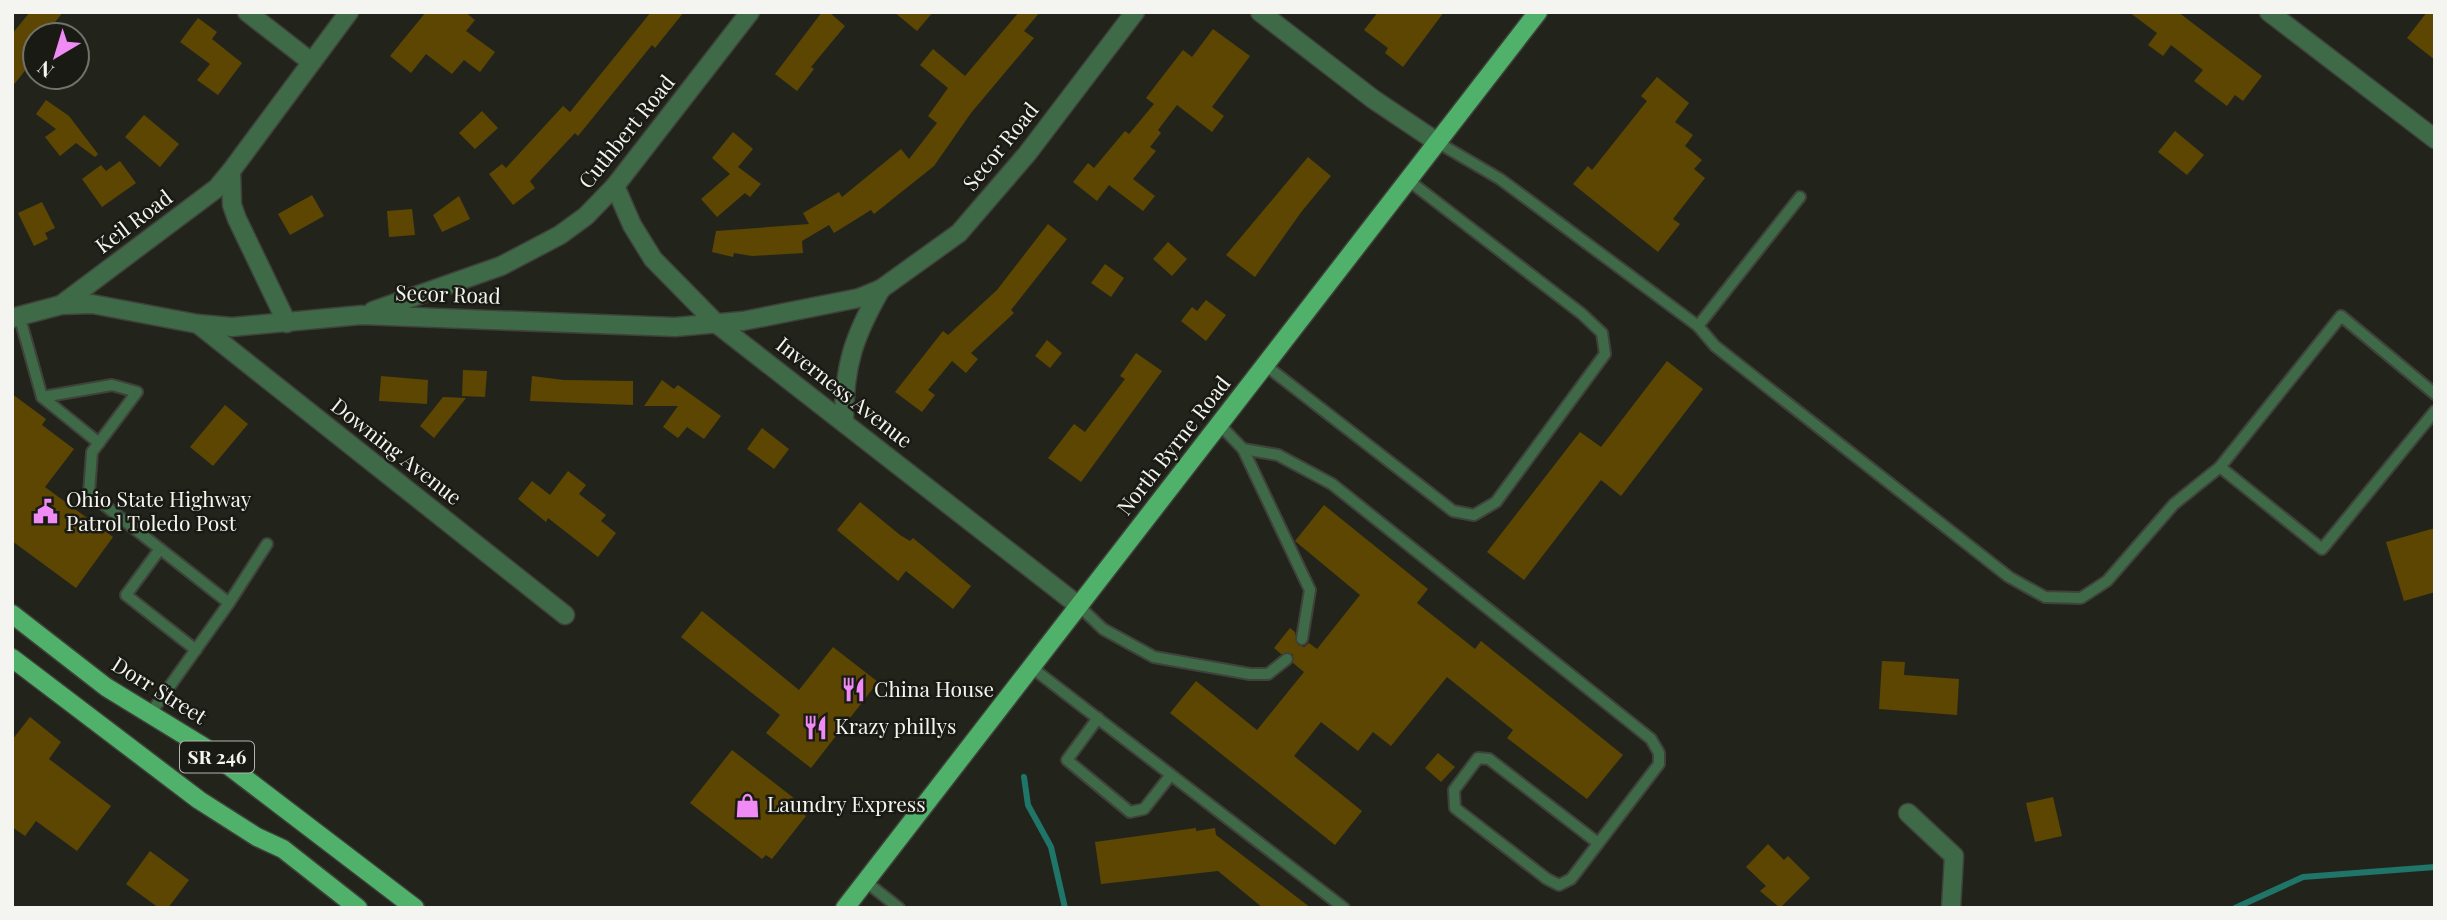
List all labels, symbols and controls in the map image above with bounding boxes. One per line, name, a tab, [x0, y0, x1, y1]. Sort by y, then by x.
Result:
north arrow	[21, 21, 91, 91]
text: N	[31, 56, 58, 85]
street label: Cuthbert Road	[571, 68, 680, 193]
street label: Secor Road	[955, 96, 1044, 196]
street label: Keil Road	[89, 182, 177, 259]
street label: Secor Road	[395, 277, 501, 309]
street label: Inverness Avenue	[771, 330, 919, 453]
street label: North Byrne Road	[1109, 369, 1236, 520]
street label: Downing Avenue	[326, 391, 468, 510]
place label: Ohio State Highway Patrol Toledo Post	[66, 484, 252, 536]
public building icon: Ohio State Highway Patrol Toledo Post	[32, 498, 60, 526]
street label: Dorr Street	[107, 649, 213, 730]
place label: China House	[874, 674, 994, 702]
restaurant icon: China House	[840, 676, 868, 704]
place label: Krazy phillys	[835, 711, 956, 739]
restaurant icon: Krazy phillys	[801, 713, 829, 741]
road number: SR 246	[180, 742, 254, 772]
place label: Laundry Express	[767, 789, 926, 817]
shop icon: Laundry Express	[733, 791, 761, 819]

